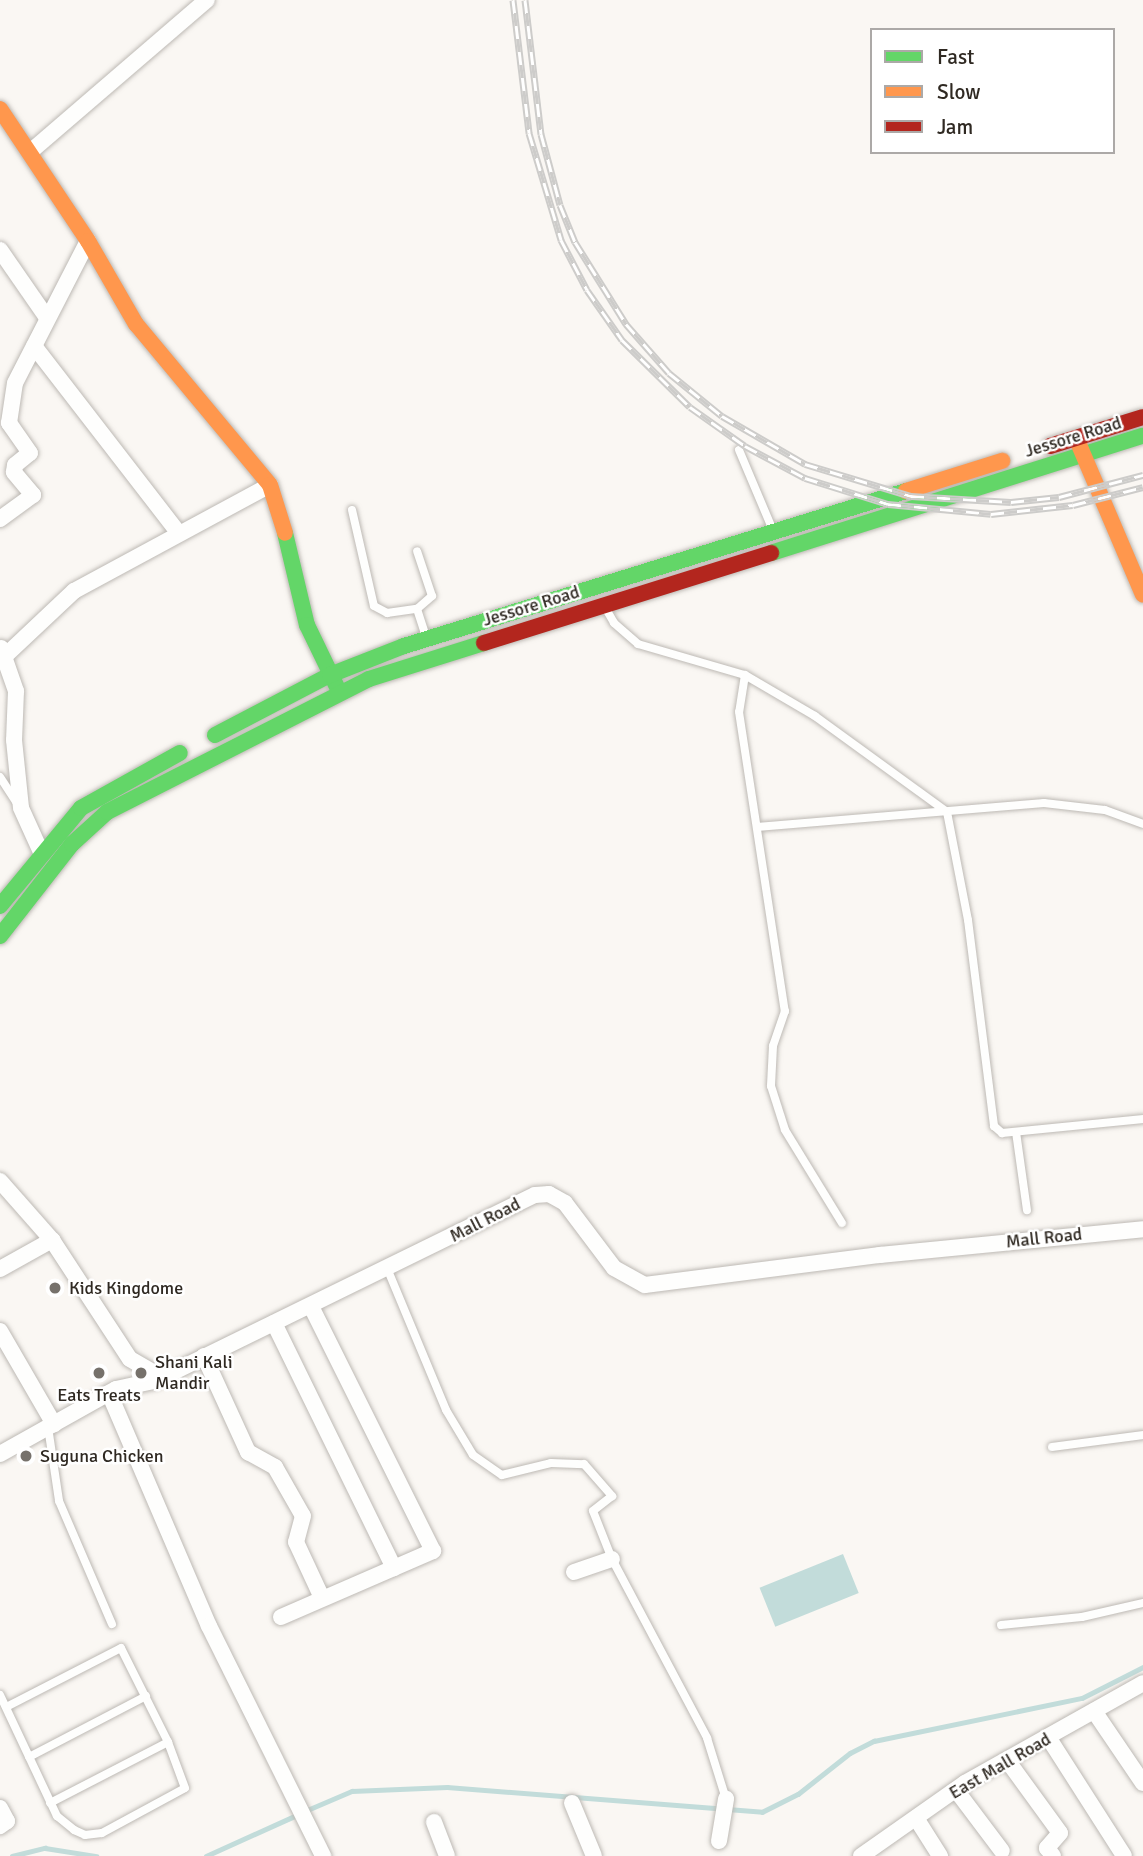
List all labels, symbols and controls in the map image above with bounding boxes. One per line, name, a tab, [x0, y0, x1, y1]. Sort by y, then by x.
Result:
legend	[870, 28, 1115, 154]
text: Fast	[937, 44, 974, 70]
text: Slow	[937, 79, 981, 105]
text: Jam	[937, 114, 973, 140]
street label: Jessore Road	[1022, 412, 1124, 462]
street label: Jessore Road	[480, 581, 582, 631]
street label: Mall Road	[446, 1193, 524, 1247]
street label: Mall Road	[1005, 1223, 1083, 1253]
place label: Kids Kingdome	[69, 1277, 183, 1299]
marker: Kids Kingdome	[47, 1280, 63, 1296]
place label: Shani Kali Mandir	[155, 1352, 233, 1394]
marker: Eats Treats	[91, 1365, 107, 1381]
marker: Shani Kali Mandir	[133, 1365, 149, 1381]
place label: Eats Treats	[57, 1384, 141, 1406]
place label: Suguna Chicken	[40, 1445, 164, 1467]
marker: Suguna Chicken	[18, 1448, 34, 1464]
street label: East Mall Road	[945, 1728, 1055, 1804]

